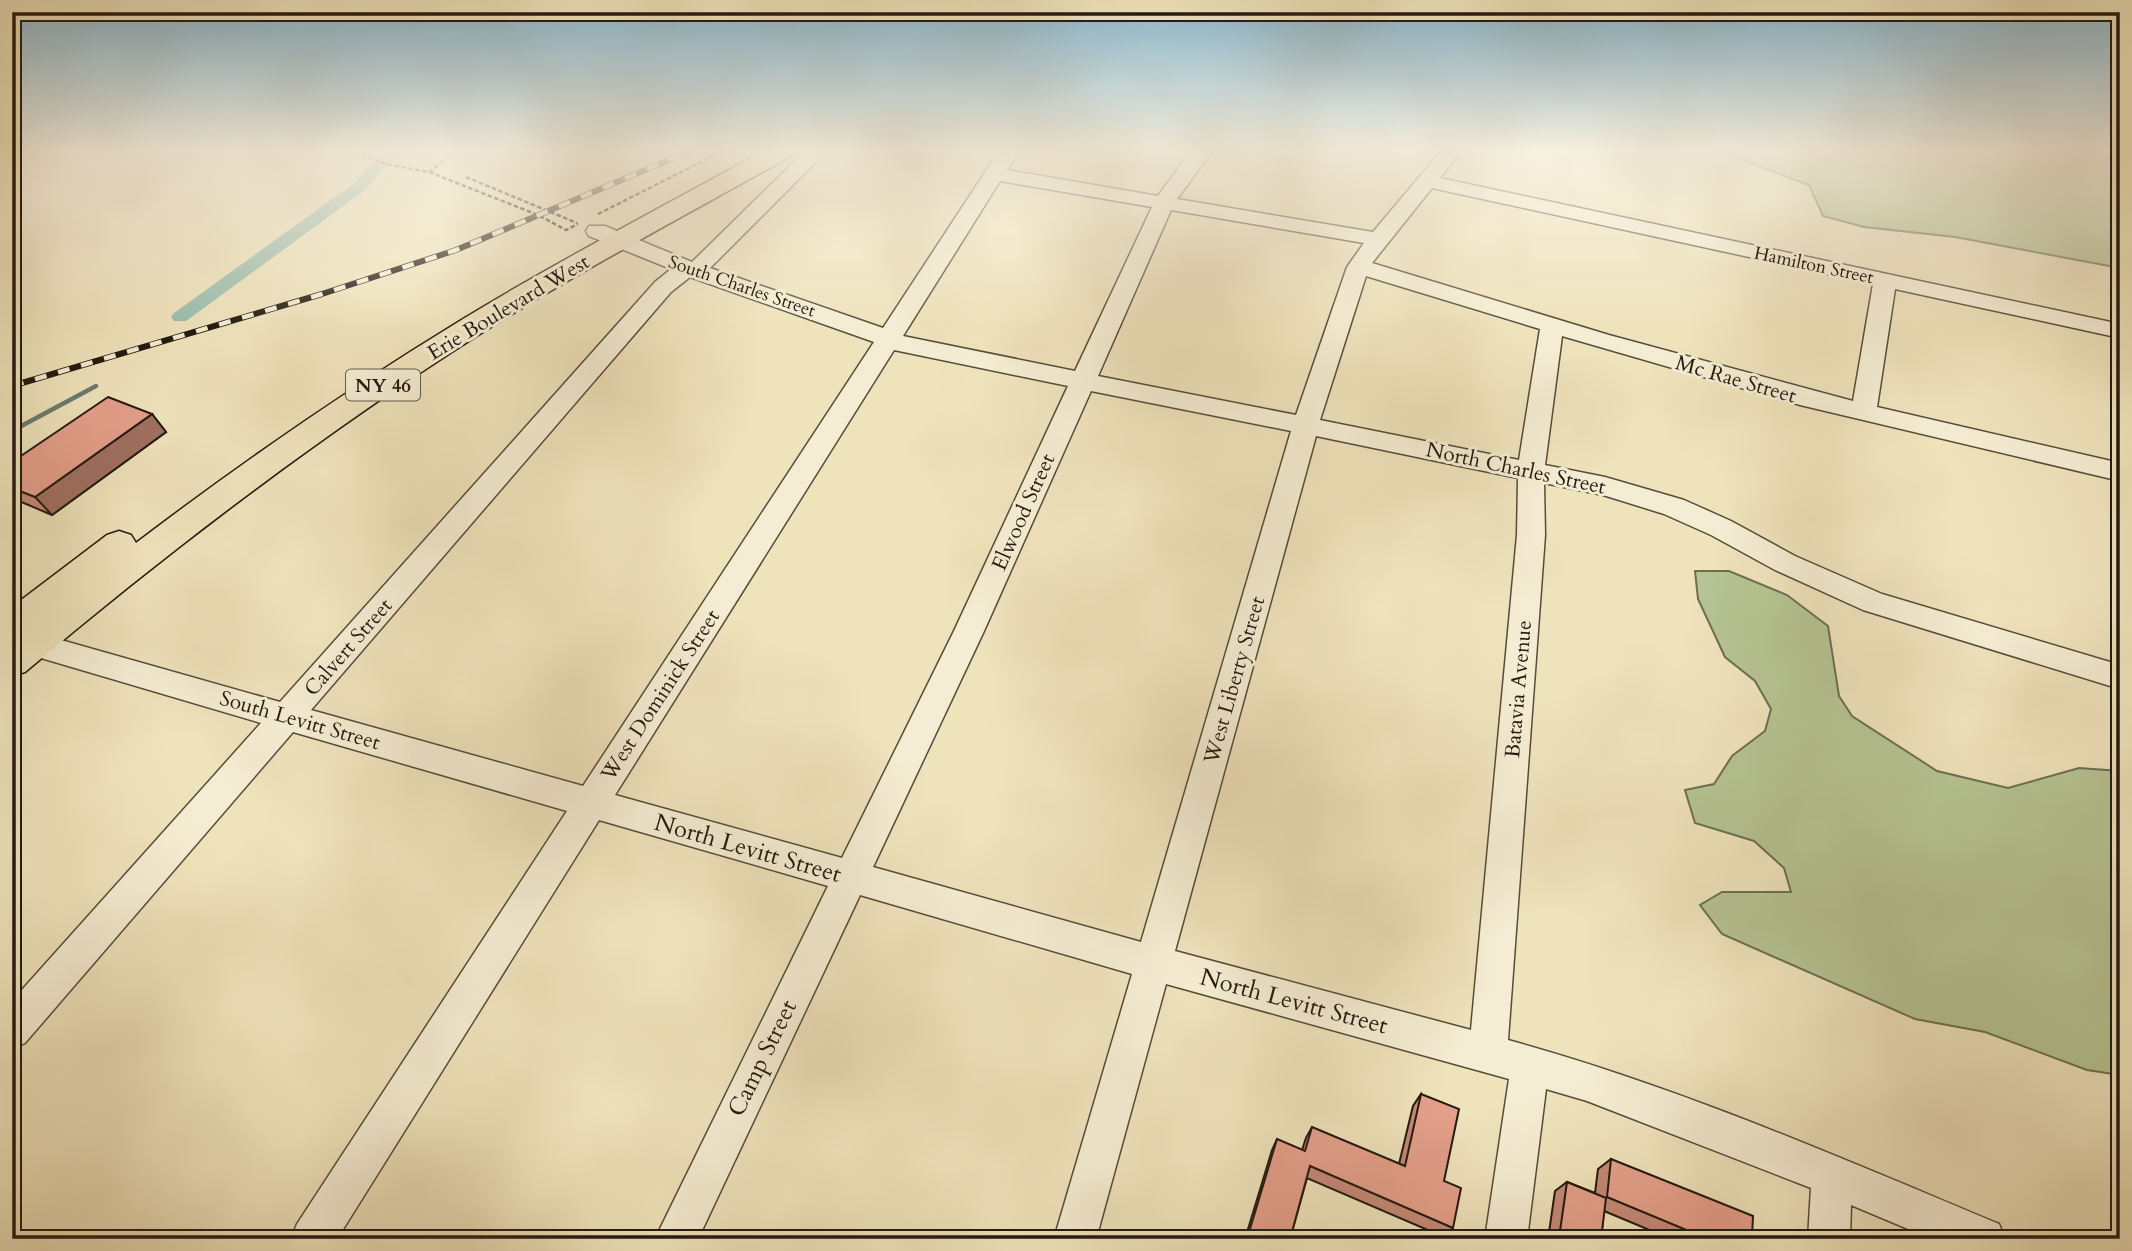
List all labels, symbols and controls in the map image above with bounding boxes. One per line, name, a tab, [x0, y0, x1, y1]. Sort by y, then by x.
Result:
street label: Hamilton Street	[1752, 241, 1876, 290]
street label: Erie Boulevard West	[422, 247, 595, 367]
street label: South Charles Street	[665, 250, 819, 323]
street label: Mc Rae Street	[1672, 348, 1800, 411]
road number: NY 46	[346, 370, 420, 400]
street label: North Charles Street	[1423, 435, 1609, 502]
street label: Elwood Street	[985, 449, 1062, 575]
street label: Calvert Street	[298, 592, 399, 703]
street label: West Liberty Street	[1196, 593, 1272, 768]
street label: West Dominick Street	[594, 604, 727, 787]
street label: Batavia Avenue	[1498, 619, 1539, 759]
street label: South Levitt Street	[216, 684, 384, 757]
street label: North Levitt Street	[651, 806, 846, 891]
street label: North Levitt Street	[1196, 961, 1392, 1043]
street label: Camp Street	[720, 994, 805, 1122]

